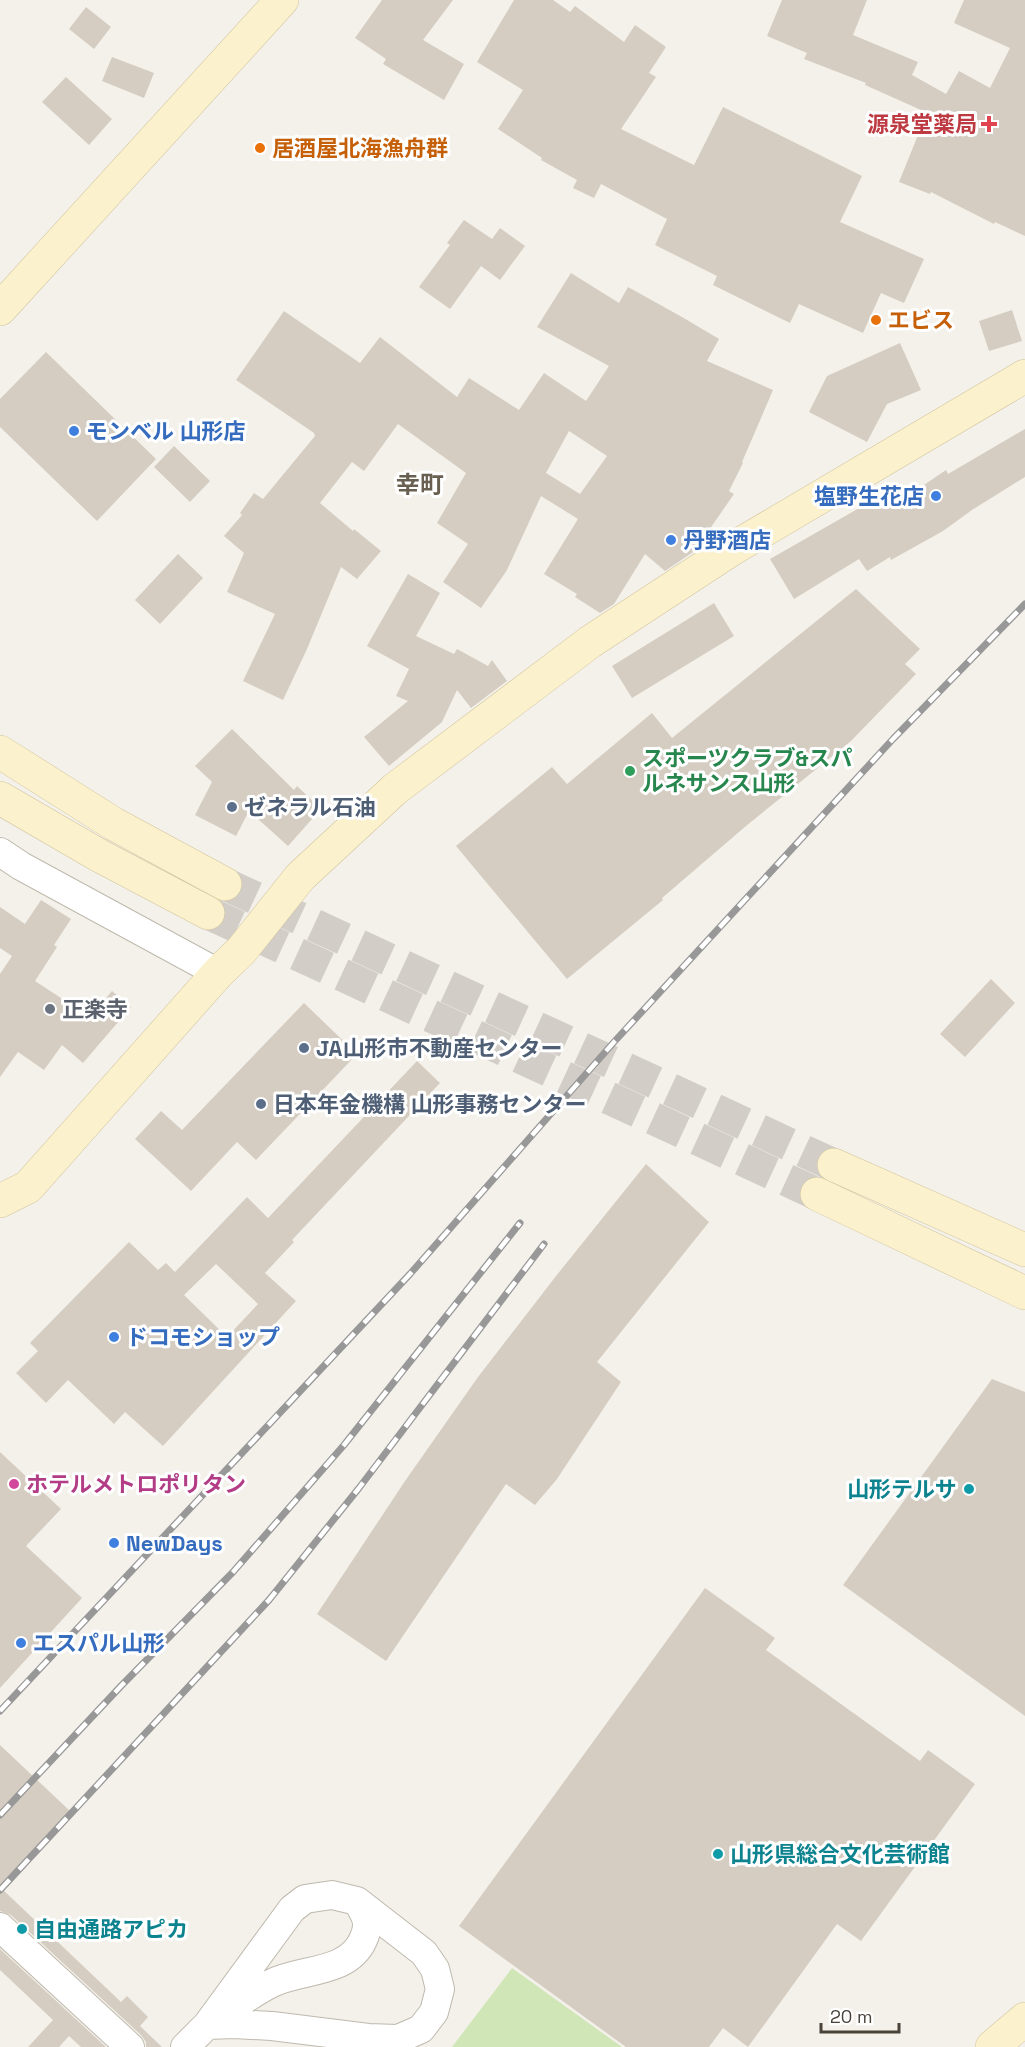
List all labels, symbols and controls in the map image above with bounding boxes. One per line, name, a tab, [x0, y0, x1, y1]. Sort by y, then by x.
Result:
place label: 源泉堂薬局	[867, 110, 977, 138]
marker: 源泉堂薬局	[982, 117, 996, 131]
place label: 居酒屋北海漁舟群	[272, 134, 448, 162]
marker: 居酒屋北海漁舟群	[253, 141, 267, 155]
place label: エビス	[888, 306, 954, 334]
marker: エビス	[869, 313, 883, 327]
place label: モンベル 山形店	[86, 417, 246, 445]
marker: モンベル 山形店	[67, 424, 81, 438]
district label: 幸町	[396, 469, 444, 500]
place label: 塩野生花店	[814, 482, 924, 510]
marker: 塩野生花店	[929, 489, 943, 503]
place label: 丹野酒店	[683, 526, 771, 554]
marker: 丹野酒店	[664, 533, 678, 547]
place label: スポーツクラブ&スパ ルネサンス山形	[642, 744, 853, 797]
marker: スポーツクラブ&スパ ルネサンス山形	[623, 764, 637, 778]
place label: ゼネラル石油	[244, 793, 376, 821]
marker: ゼネラル石油	[225, 800, 239, 814]
place label: 正楽寺	[62, 995, 128, 1023]
marker: 正楽寺	[43, 1002, 57, 1016]
place label: JA山形市不動産センター	[316, 1034, 563, 1062]
marker: JA山形市不動産センター	[297, 1041, 311, 1055]
place label: 日本年金機構 山形事務センター	[273, 1090, 587, 1118]
marker: 日本年金機構 山形事務センター	[254, 1097, 268, 1111]
place label: ドコモショップ	[126, 1323, 280, 1351]
marker: ドコモショップ	[107, 1330, 121, 1344]
place label: ホテルメトロポリタン	[26, 1470, 246, 1498]
place label: 山形テルサ	[847, 1475, 957, 1503]
marker: ホテルメトロポリタン	[7, 1477, 21, 1491]
marker: 山形テルサ	[962, 1482, 976, 1496]
place label: NewDays	[126, 1529, 223, 1557]
marker: NewDays	[107, 1536, 121, 1550]
place label: エスパル山形	[33, 1629, 165, 1657]
marker: エスパル山形	[14, 1636, 28, 1650]
place label: 山形県総合文化芸術館	[730, 1840, 950, 1868]
marker: 山形県総合文化芸術館	[711, 1847, 725, 1861]
place label: 自由通路アピカ	[34, 1915, 188, 1943]
marker: 自由通路アピカ	[15, 1922, 29, 1936]
scale bar	[821, 1996, 899, 2034]
text: 20 m	[830, 2005, 873, 2028]

